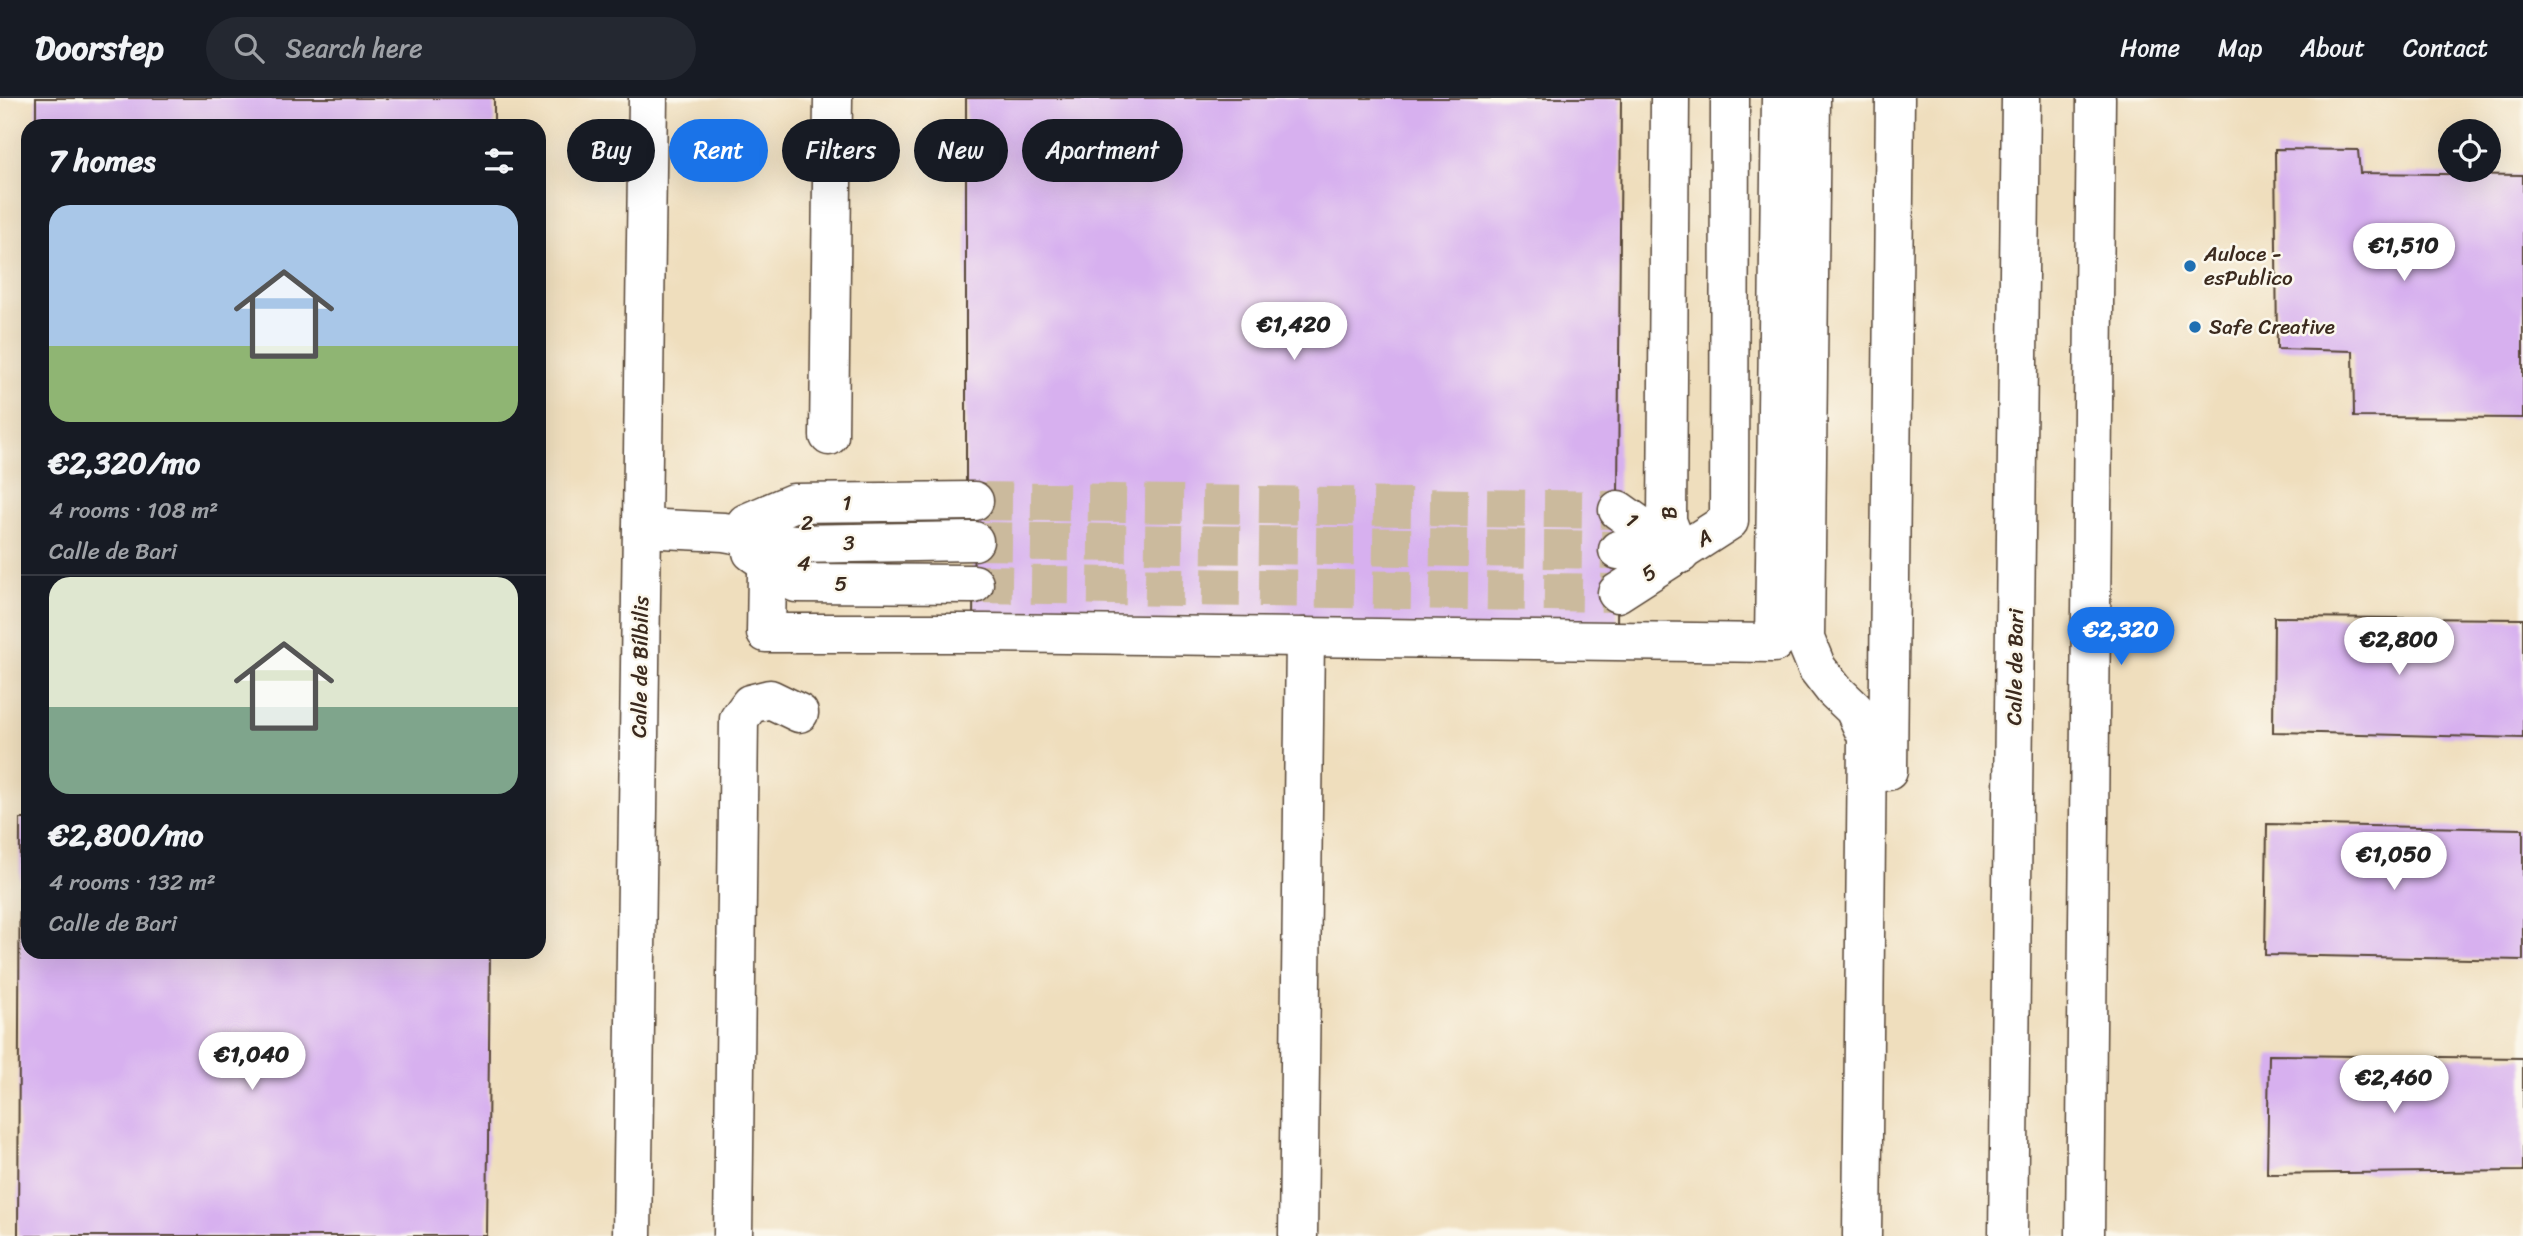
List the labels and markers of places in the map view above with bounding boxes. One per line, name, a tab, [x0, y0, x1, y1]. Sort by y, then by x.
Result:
pin: €1,510	[2347, 223, 2461, 283]
place label: Auloce - esPublico	[2203, 235, 2293, 297]
marker: Auloce - esPublico	[2182, 258, 2198, 274]
pin: €1,420	[1237, 302, 1351, 362]
place label: Safe Creative	[2209, 308, 2335, 346]
marker: Safe Creative	[2187, 319, 2203, 335]
pin: €2,320	[2064, 608, 2178, 667]
pin: €2,800	[2342, 618, 2456, 677]
pin: €1,050	[2337, 832, 2451, 892]
pin: €1,040	[195, 1032, 309, 1092]
pin: €2,460	[2337, 1056, 2451, 1115]

